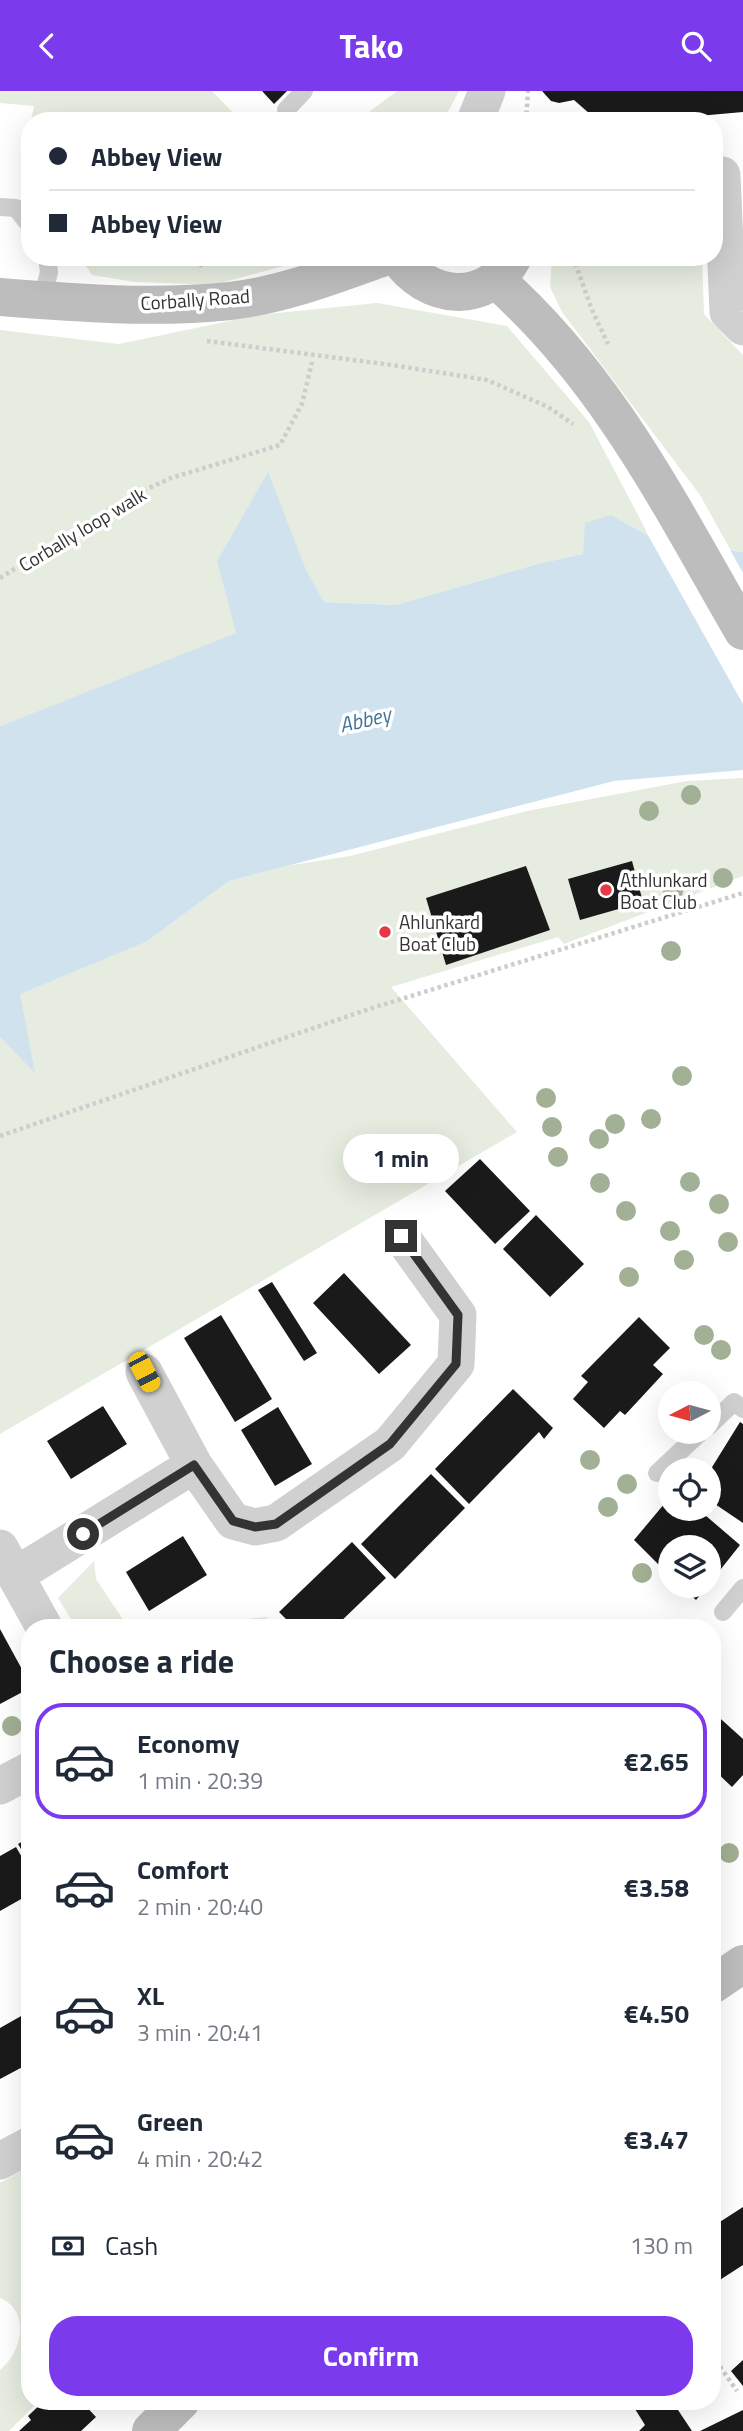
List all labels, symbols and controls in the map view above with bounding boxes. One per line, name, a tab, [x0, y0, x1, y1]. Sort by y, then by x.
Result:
text: Tako	[339, 22, 404, 70]
icon: back	[28, 27, 66, 65]
icon: search	[677, 27, 715, 65]
text: Abbey View	[91, 137, 222, 176]
text: Abbey View	[91, 204, 222, 243]
street label: Corbally Road	[139, 281, 251, 317]
street label: Corbally loop walk	[13, 479, 151, 579]
water label: Abbey	[336, 697, 396, 740]
place label: Athlunkard Boat Club	[620, 865, 708, 916]
marker: Athlunkard Boat Club	[598, 882, 614, 898]
place label: Ahlunkard Boat Club	[399, 907, 480, 958]
marker: Ahlunkard Boat Club	[377, 924, 393, 940]
callout: 1 min	[343, 1135, 459, 1183]
text: 1 min	[373, 1141, 429, 1176]
route end	[385, 1220, 417, 1252]
car	[125, 1349, 164, 1395]
north arrow	[658, 1381, 721, 1444]
map controls	[658, 1381, 721, 1598]
button: locate	[658, 1458, 721, 1521]
route start	[67, 1518, 99, 1550]
button: layers	[658, 1535, 721, 1598]
text: Choose a ride	[49, 1637, 234, 1685]
text: Economy	[137, 1724, 239, 1763]
icon: car	[53, 1730, 116, 1793]
text: €2.65	[624, 1742, 689, 1781]
text: 1 min · 20:39	[137, 1763, 263, 1798]
text: Comfort	[137, 1850, 229, 1889]
icon: car	[53, 1856, 116, 1919]
text: €3.58	[624, 1868, 689, 1907]
text: 2 min · 20:40	[137, 1889, 263, 1924]
text: XL	[137, 1976, 164, 2015]
icon: car	[53, 1982, 116, 2045]
text: €4.50	[624, 1994, 689, 2033]
text: 3 min · 20:41	[137, 2015, 263, 2050]
text: Green	[137, 2102, 203, 2141]
icon: car	[53, 2108, 116, 2171]
text: €3.47	[624, 2120, 689, 2159]
text: 4 min · 20:42	[137, 2141, 263, 2176]
text: Cash	[105, 2226, 158, 2265]
icon: cash	[49, 2227, 87, 2265]
text: 130 m	[630, 2228, 693, 2263]
button: Confirm	[49, 2316, 693, 2396]

